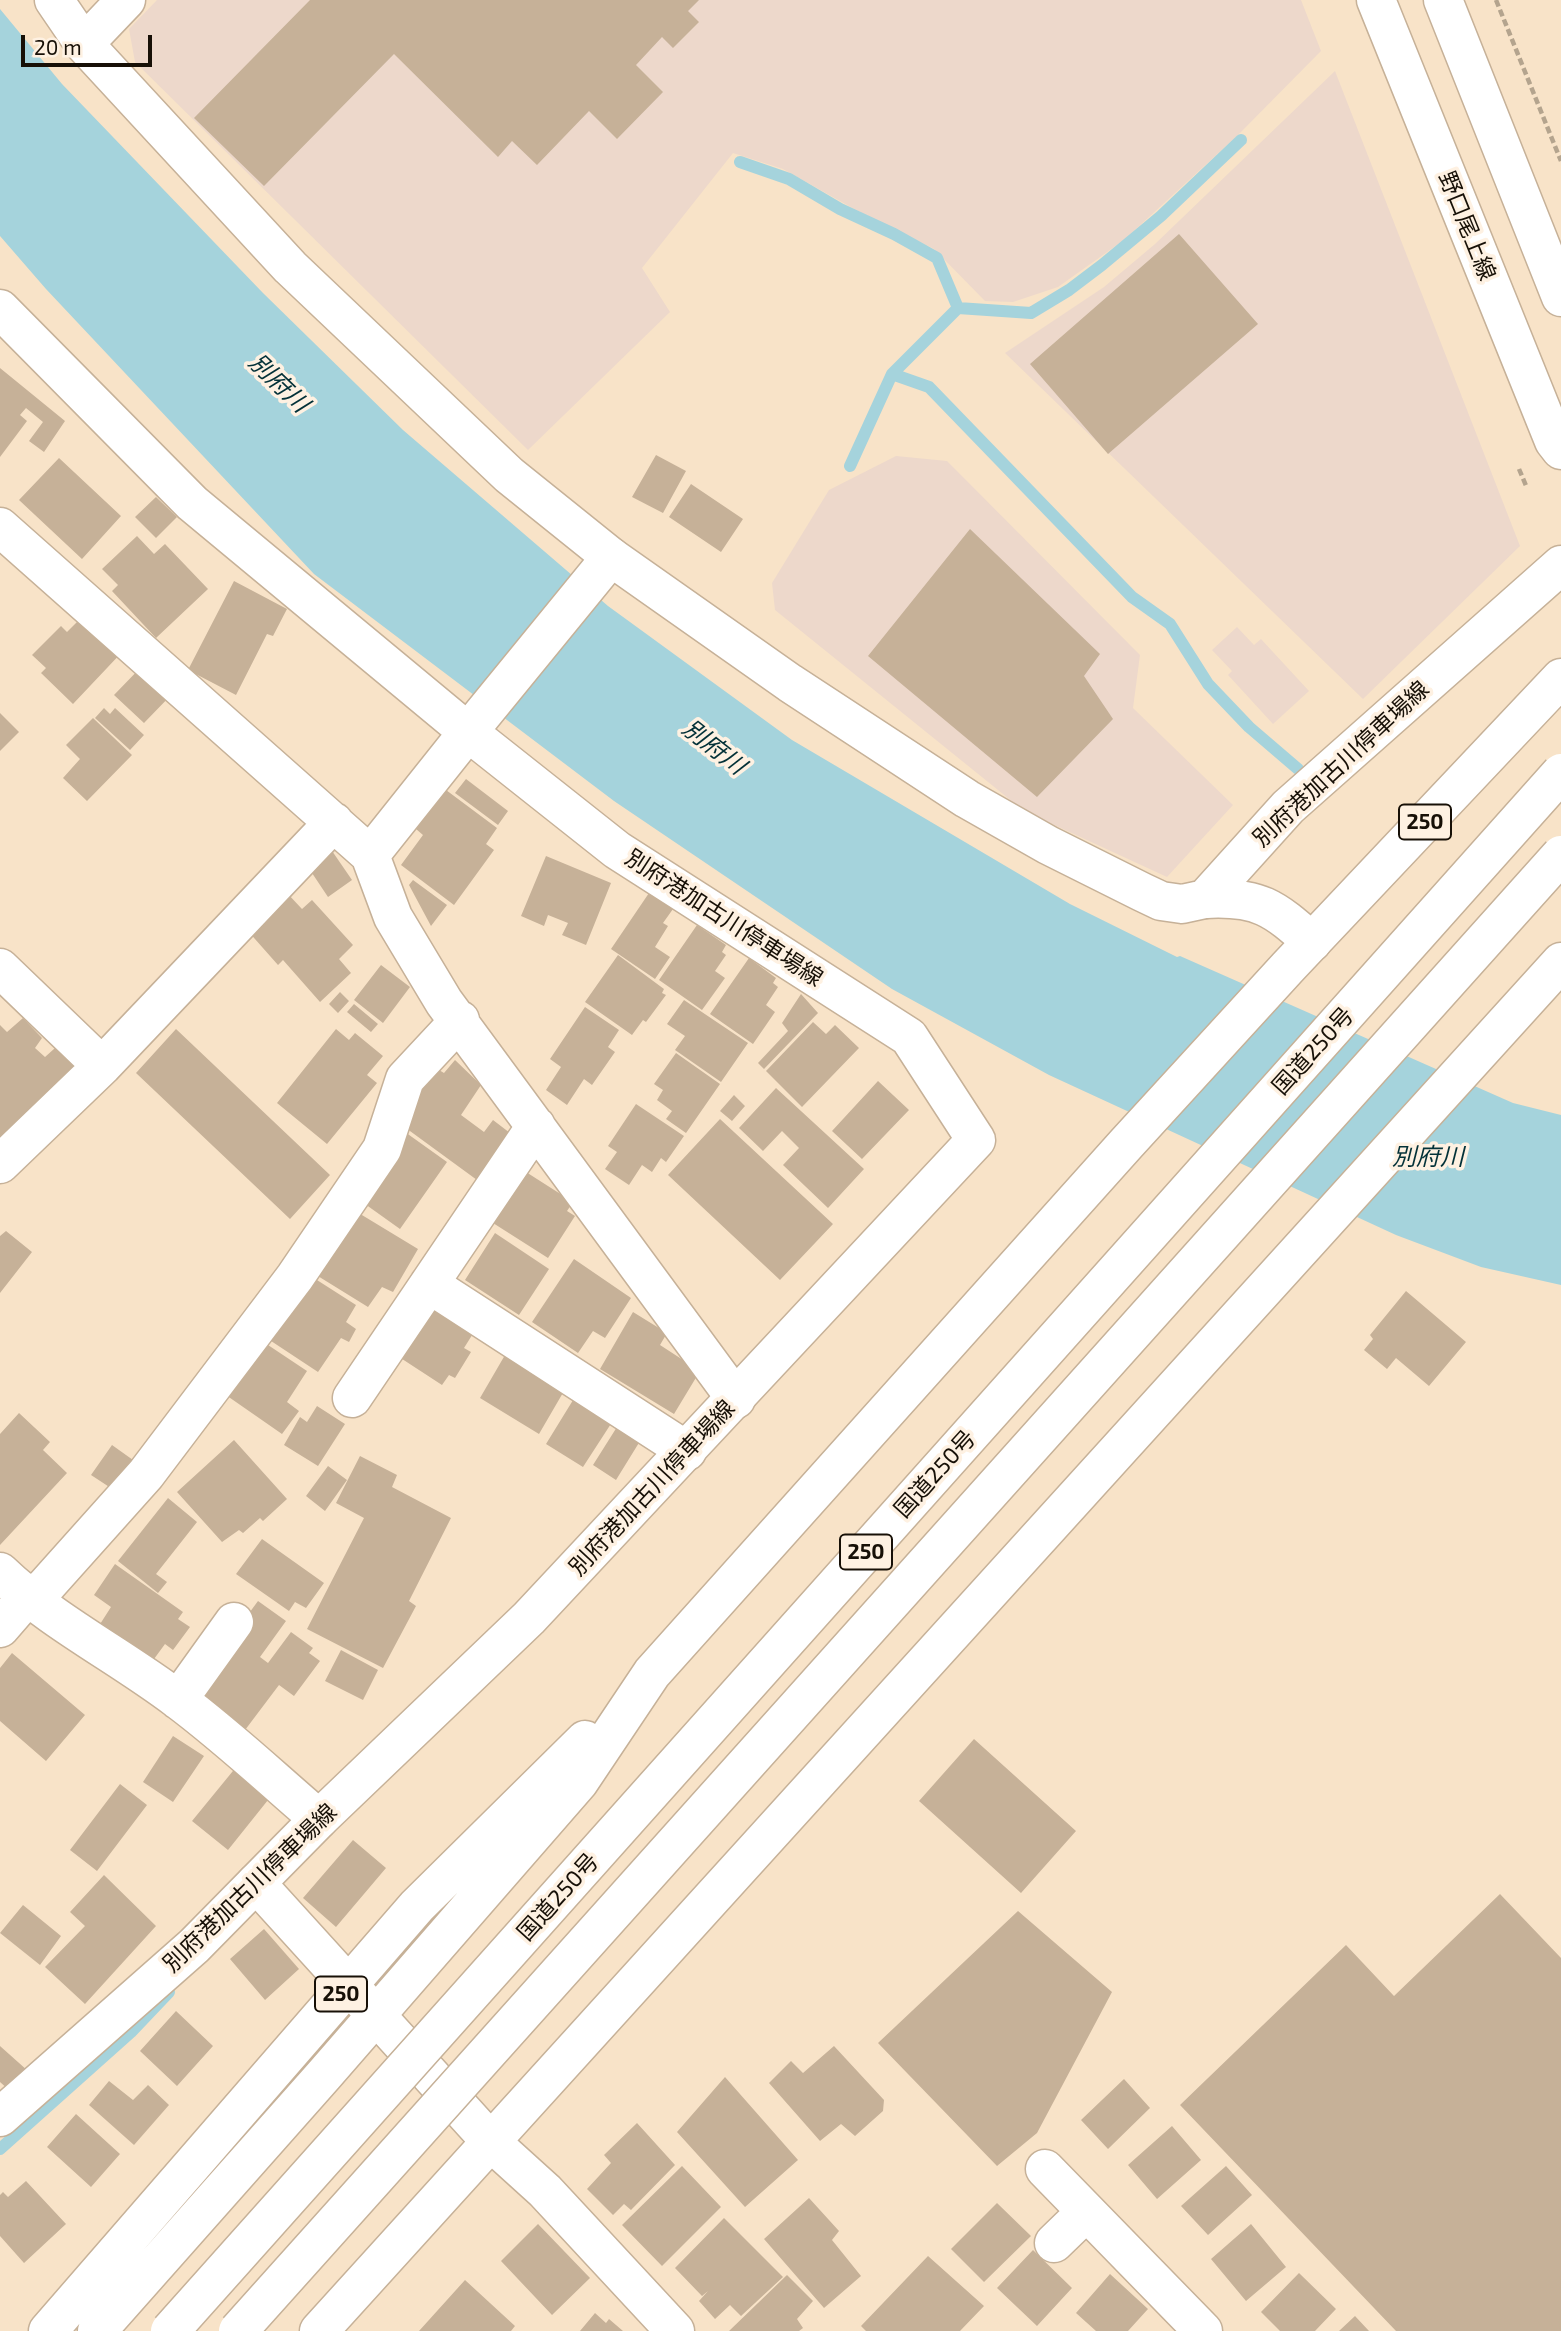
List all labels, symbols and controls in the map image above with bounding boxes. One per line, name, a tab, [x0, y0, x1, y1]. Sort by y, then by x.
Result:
scale bar	[24, 21, 156, 65]
text: 20 m	[34, 34, 82, 59]
street label: 野口尾上線	[1433, 168, 1501, 284]
water label: 別府川	[243, 348, 315, 418]
street label: 別府港加古川停車場線	[1247, 675, 1435, 853]
water label: 別府川	[677, 713, 751, 781]
road number: 250	[1399, 804, 1451, 840]
street label: 別府港加古川停車場線	[620, 844, 828, 992]
street label: 国道250号	[1267, 1002, 1359, 1100]
water label: 別府川	[1392, 1143, 1464, 1171]
street label: 別府港加古川停車場線	[563, 1394, 741, 1582]
street label: 国道250号	[889, 1425, 981, 1523]
road number: 250	[840, 1534, 892, 1570]
street label: 別府港加古川停車場線	[158, 1798, 342, 1978]
street label: 国道250号	[512, 1848, 604, 1946]
road number: 250	[315, 1976, 367, 2011]

